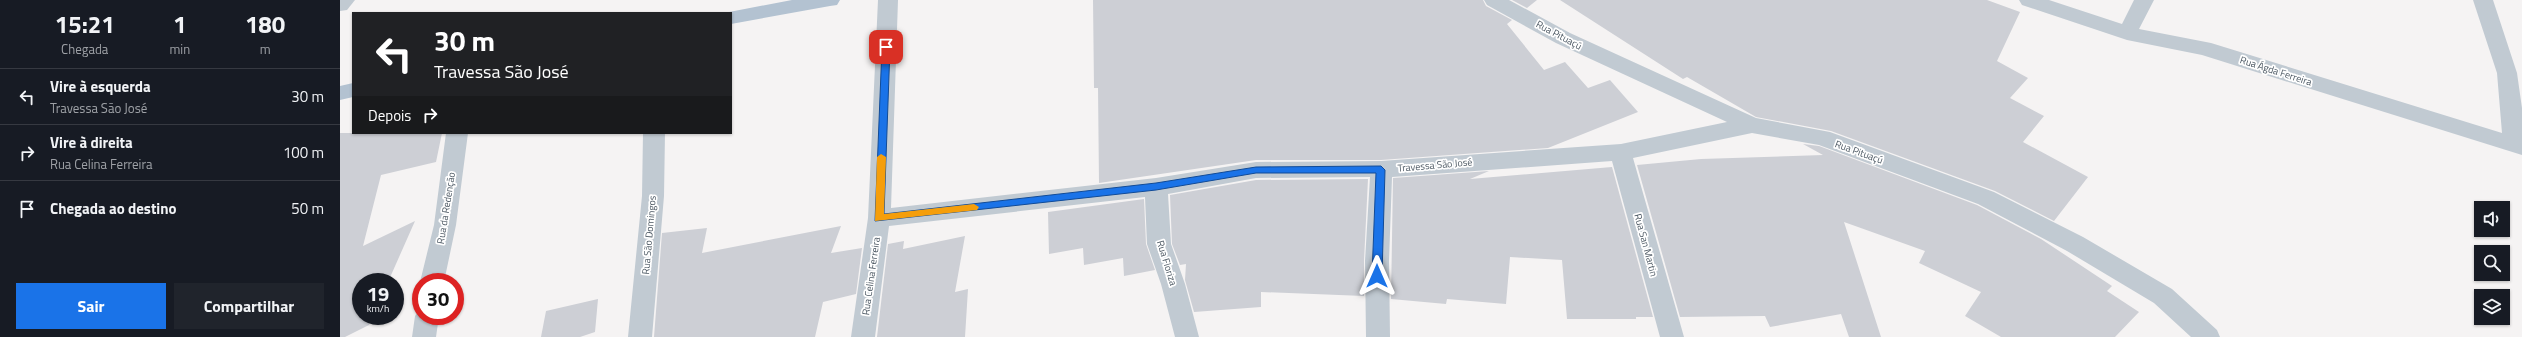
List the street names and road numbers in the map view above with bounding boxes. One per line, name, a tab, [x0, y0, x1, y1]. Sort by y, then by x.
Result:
street label: Rua Pituaçú	[1533, 17, 1585, 53]
street label: Rua Ágda Ferreira	[2238, 52, 2314, 90]
street label: Rua Pituaçú	[1833, 136, 1885, 168]
street label: Travessa São José	[1397, 154, 1473, 176]
street label: Rua da Redenção	[433, 171, 459, 245]
street label: Rua São Domingos	[638, 195, 660, 275]
street label: Rua San Martin	[1630, 212, 1662, 278]
street label: Rua Celina Ferreira	[858, 236, 884, 316]
street label: Rua Floriza	[1153, 238, 1181, 288]

